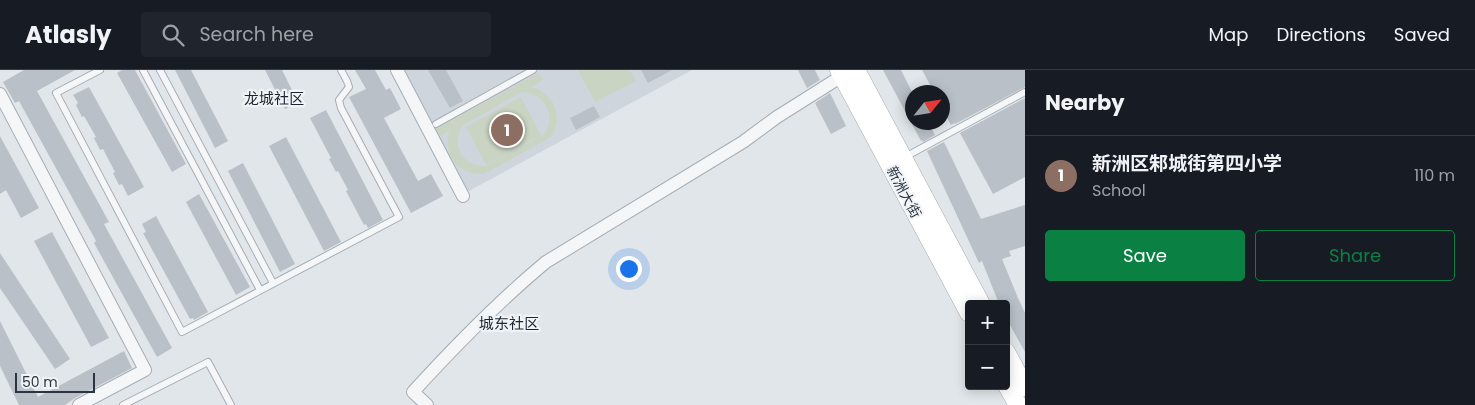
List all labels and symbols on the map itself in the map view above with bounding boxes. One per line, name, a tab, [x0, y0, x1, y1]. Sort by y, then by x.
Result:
north arrow	[905, 85, 950, 130]
district label: 龙城社区	[244, 88, 304, 109]
pin: 1	[491, 111, 523, 149]
street label: 新洲大街	[882, 163, 926, 221]
your location	[616, 256, 642, 282]
district label: 城东社区	[479, 313, 539, 334]
scale bar	[15, 370, 95, 393]

